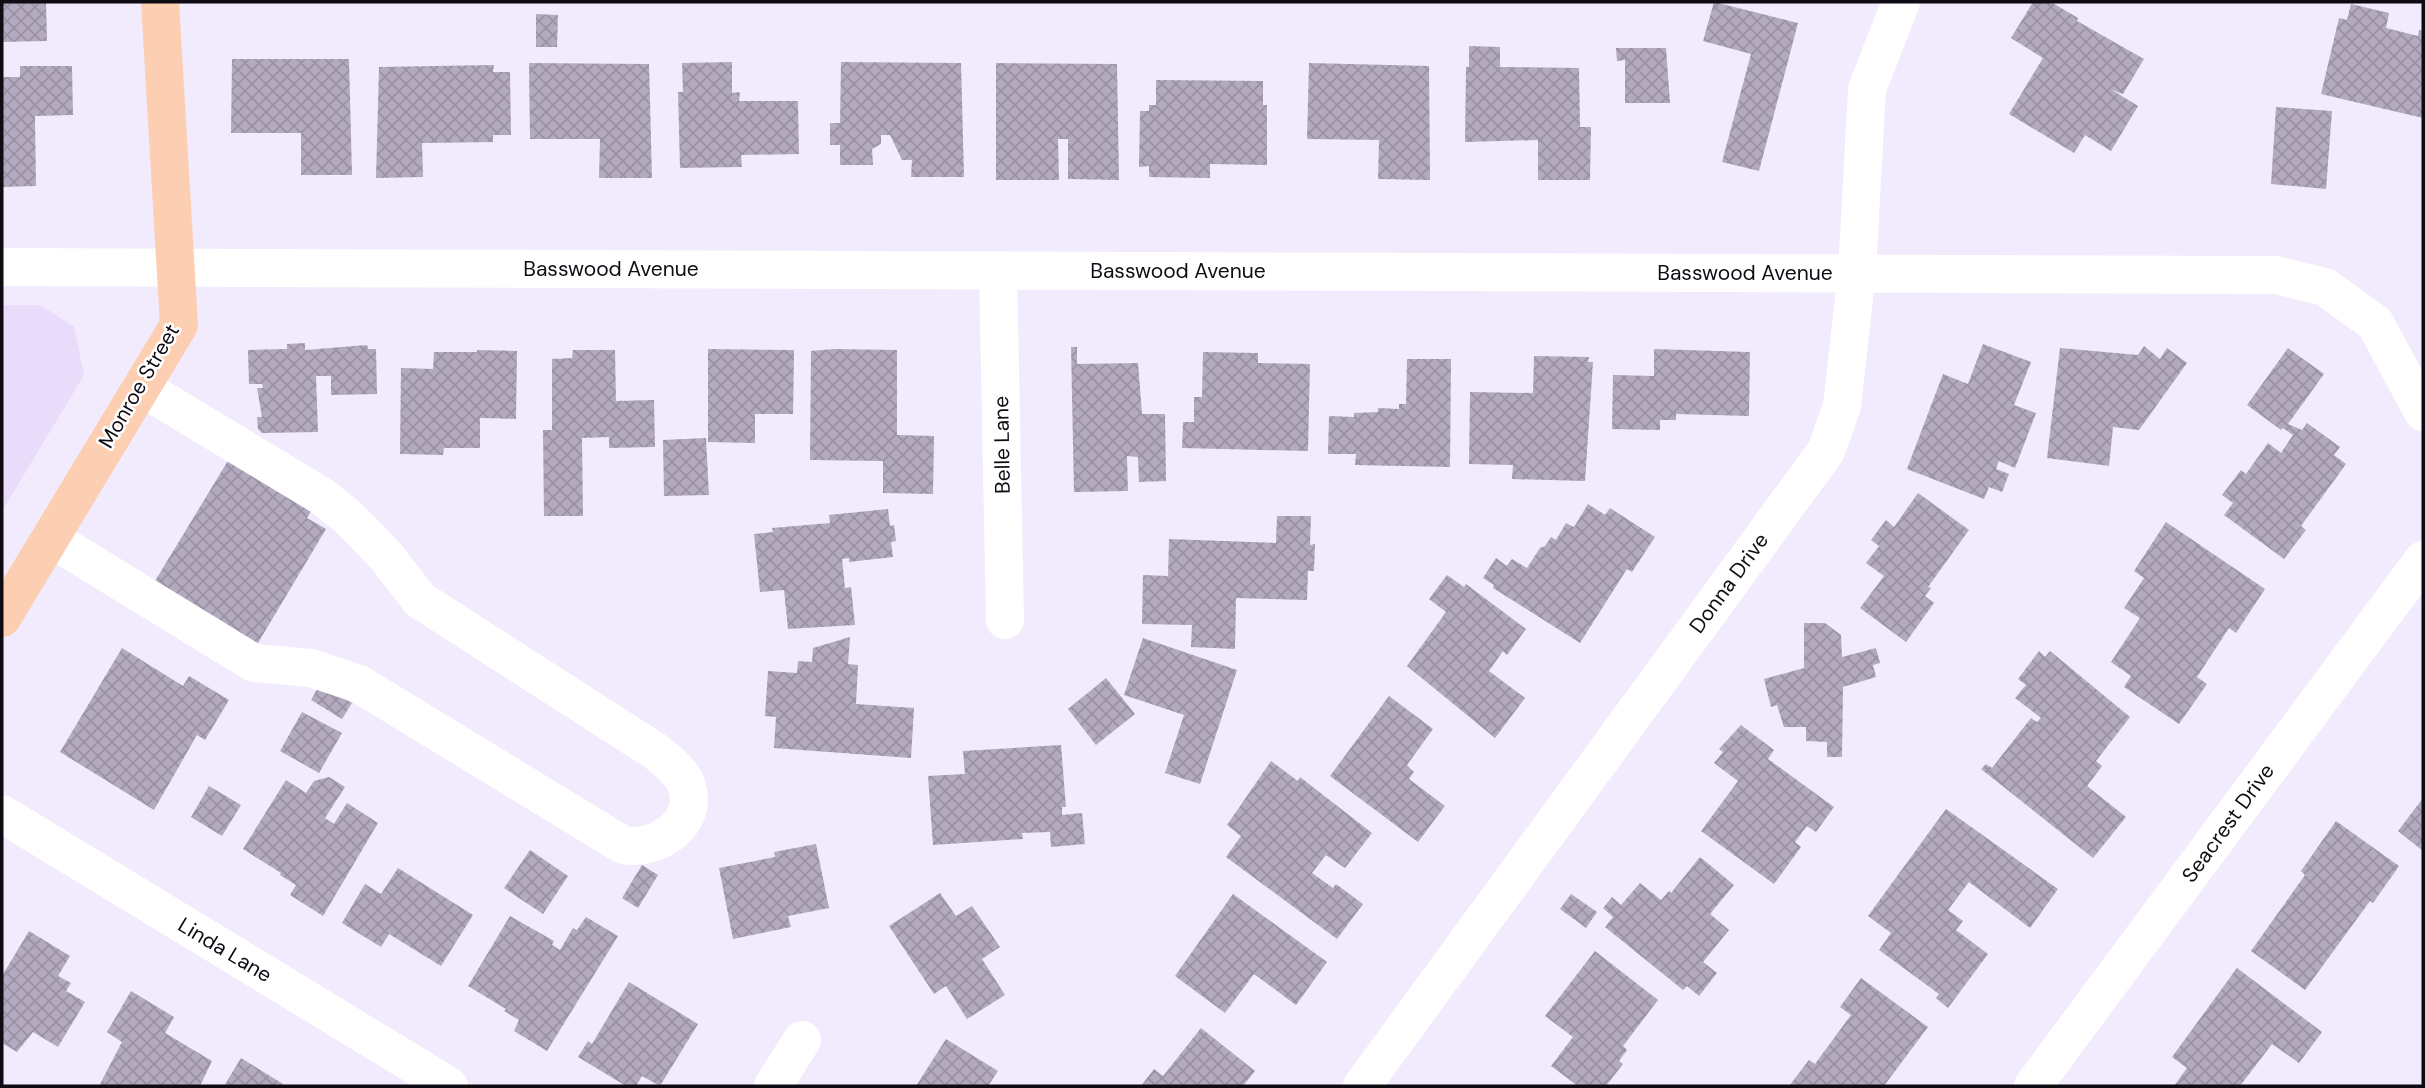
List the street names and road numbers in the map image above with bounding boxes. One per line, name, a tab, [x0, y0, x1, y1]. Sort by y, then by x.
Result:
street label: Basswood Avenue	[523, 255, 699, 283]
street label: Basswood Avenue	[1090, 257, 1266, 285]
street label: Basswood Avenue	[1657, 259, 1833, 287]
street label: Monroe Street	[92, 319, 186, 453]
street label: Belle Lane	[987, 396, 1017, 494]
street label: Donna Drive	[1683, 527, 1775, 639]
street label: Seacrest Drive	[2175, 758, 2281, 888]
street label: Linda Lane	[173, 911, 277, 989]

